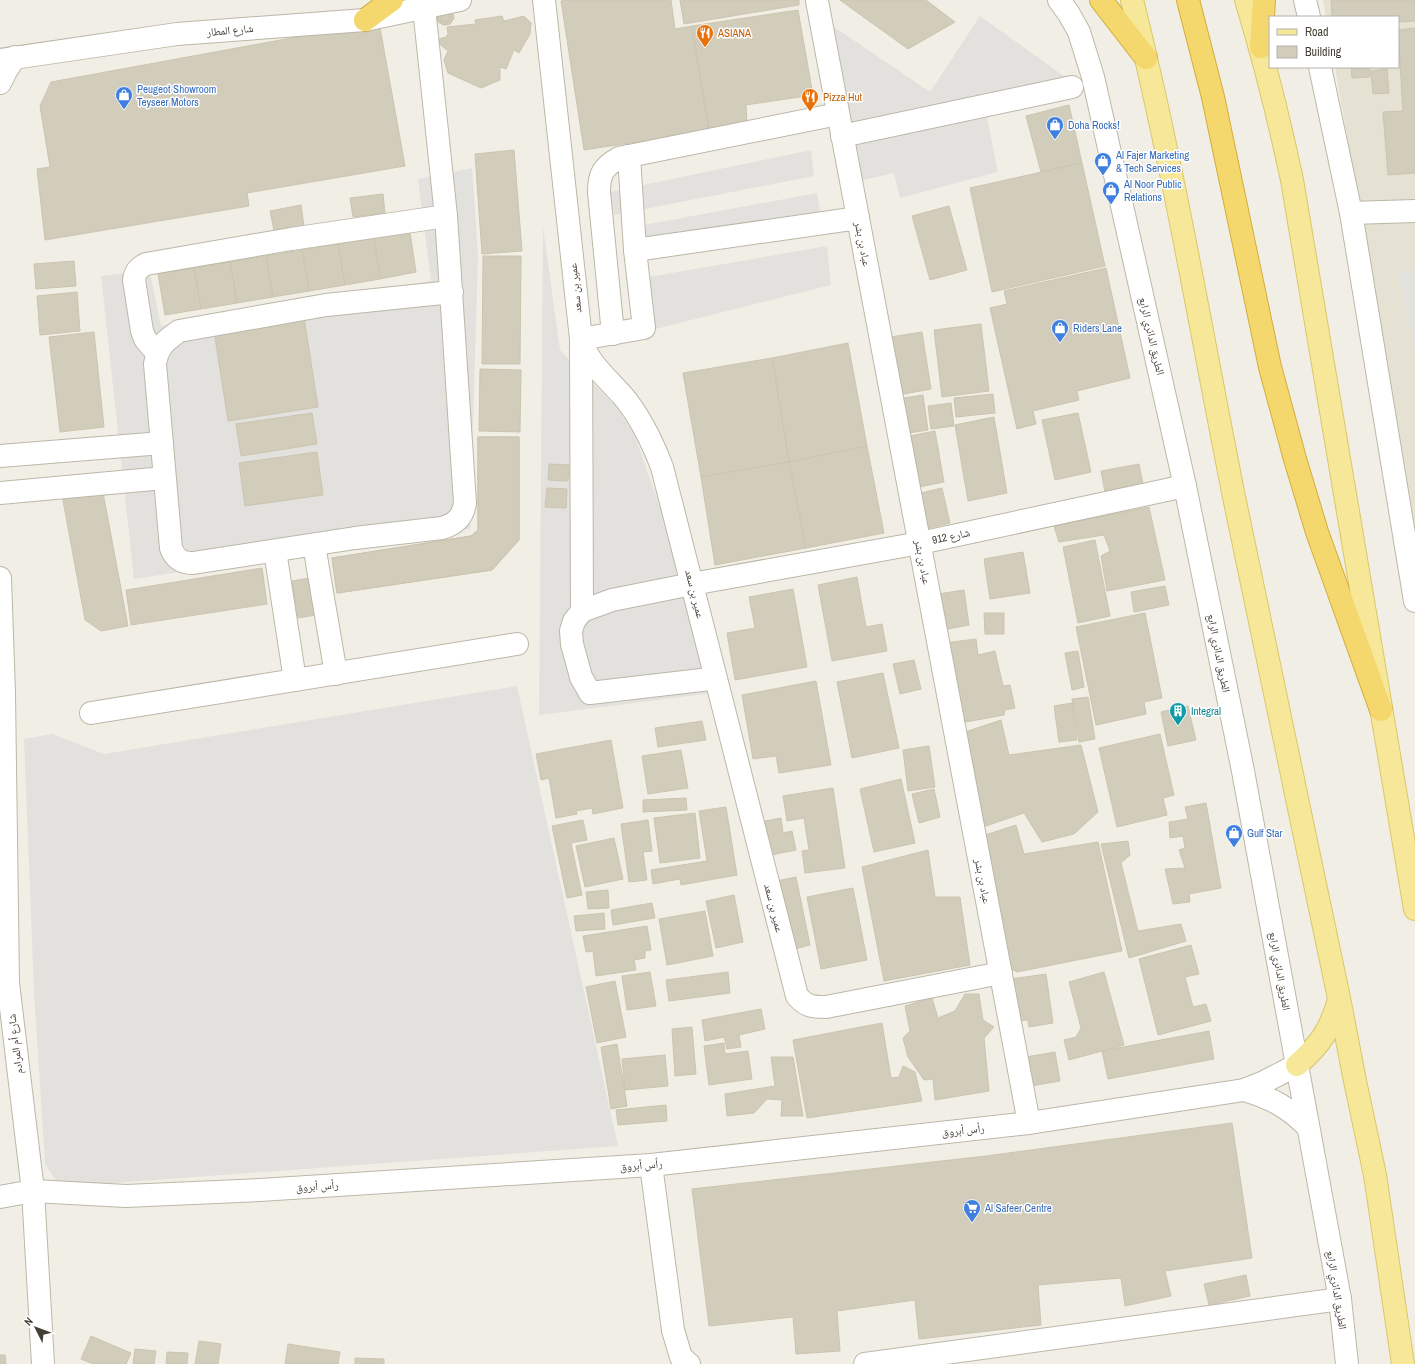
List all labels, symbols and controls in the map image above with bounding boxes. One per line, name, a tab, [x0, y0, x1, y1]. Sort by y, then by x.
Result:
legend	[1269, 16, 1399, 68]
street label: شارع المطار	[205, 21, 254, 39]
restaurant icon: ASIANA	[695, 23, 715, 48]
text: Road	[1305, 24, 1329, 40]
place label: ASIANA	[717, 26, 752, 40]
text: Building	[1305, 44, 1342, 60]
place label: Peugeot Showroom Teyseer Motors	[137, 82, 216, 109]
shop icon: Peugeot Showroom Teyseer Motors	[114, 85, 134, 110]
restaurant icon: Pizza Hut	[800, 87, 820, 112]
place label: Pizza Hut	[823, 90, 863, 104]
shop icon: Doha Rocks!	[1045, 115, 1065, 140]
place label: Doha Rocks!	[1068, 118, 1120, 132]
place label: Al Fajer Marketing & Tech Services	[1115, 148, 1189, 175]
shop icon: Al Fajer Marketing & Tech Services	[1093, 151, 1113, 176]
place label: Al Noor Public Relations	[1123, 177, 1182, 204]
shop icon: Al Noor Public Relations	[1101, 180, 1121, 205]
street label: عباد بن بشر	[852, 219, 874, 268]
street label: عمير بن سعد	[565, 262, 585, 314]
street label: الطريق الدائري الرابع	[1134, 296, 1168, 377]
shop icon: Riders Lane	[1050, 318, 1070, 343]
place label: Riders Lane	[1073, 321, 1122, 335]
street label: شارع 912	[931, 525, 971, 547]
street label: عباد بن بشر	[912, 537, 934, 586]
street label: عمير بن سعد	[682, 568, 708, 620]
street label: الطريق الدائري الرابع	[1203, 613, 1233, 694]
building icon: Integral	[1168, 701, 1188, 726]
place label: Integral	[1191, 704, 1221, 718]
shop icon: Gulf Star	[1224, 823, 1244, 848]
place label: Gulf Star	[1247, 826, 1283, 840]
street label: عباد بن بشر	[972, 856, 994, 905]
street label: عمير بن سعد	[761, 882, 787, 934]
street label: الطريق الدائري الرابع	[1264, 931, 1294, 1012]
street label: شارع أم المرادم	[4, 1013, 26, 1075]
street label: رأس أبروق	[941, 1121, 985, 1139]
street label: رأس أبروق	[619, 1156, 663, 1174]
street label: رأس أبروق	[295, 1178, 339, 1194]
supermarket icon: Al Safeer Centre	[962, 1198, 982, 1223]
place label: Al Safeer Centre	[984, 1201, 1052, 1215]
street label: الطريق الدائري الرابع	[1322, 1250, 1350, 1331]
north arrow	[16, 1308, 56, 1348]
text: N	[21, 1314, 36, 1328]

